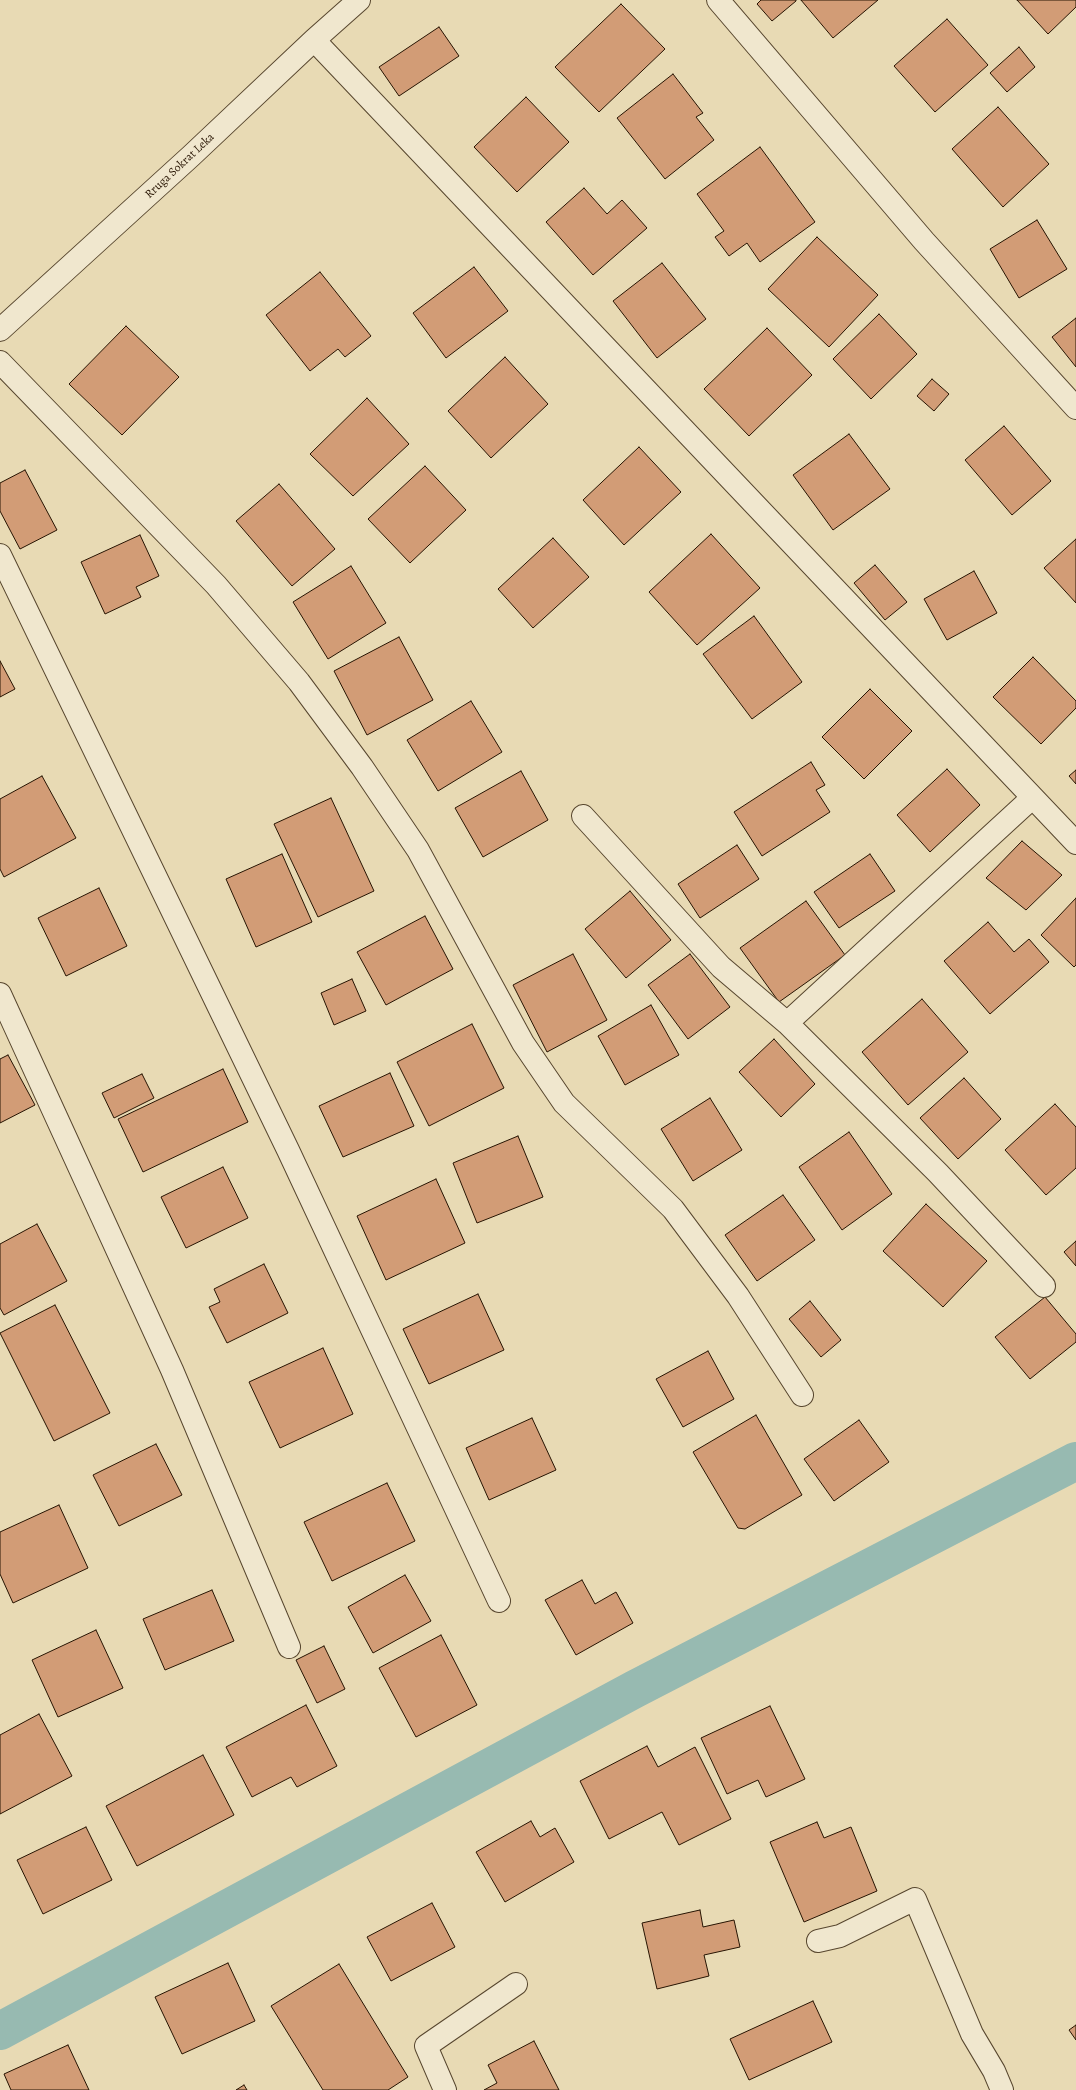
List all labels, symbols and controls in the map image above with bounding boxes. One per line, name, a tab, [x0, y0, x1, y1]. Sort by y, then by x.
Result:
street label: Rruga Sokrat Leka	[142, 130, 218, 202]

